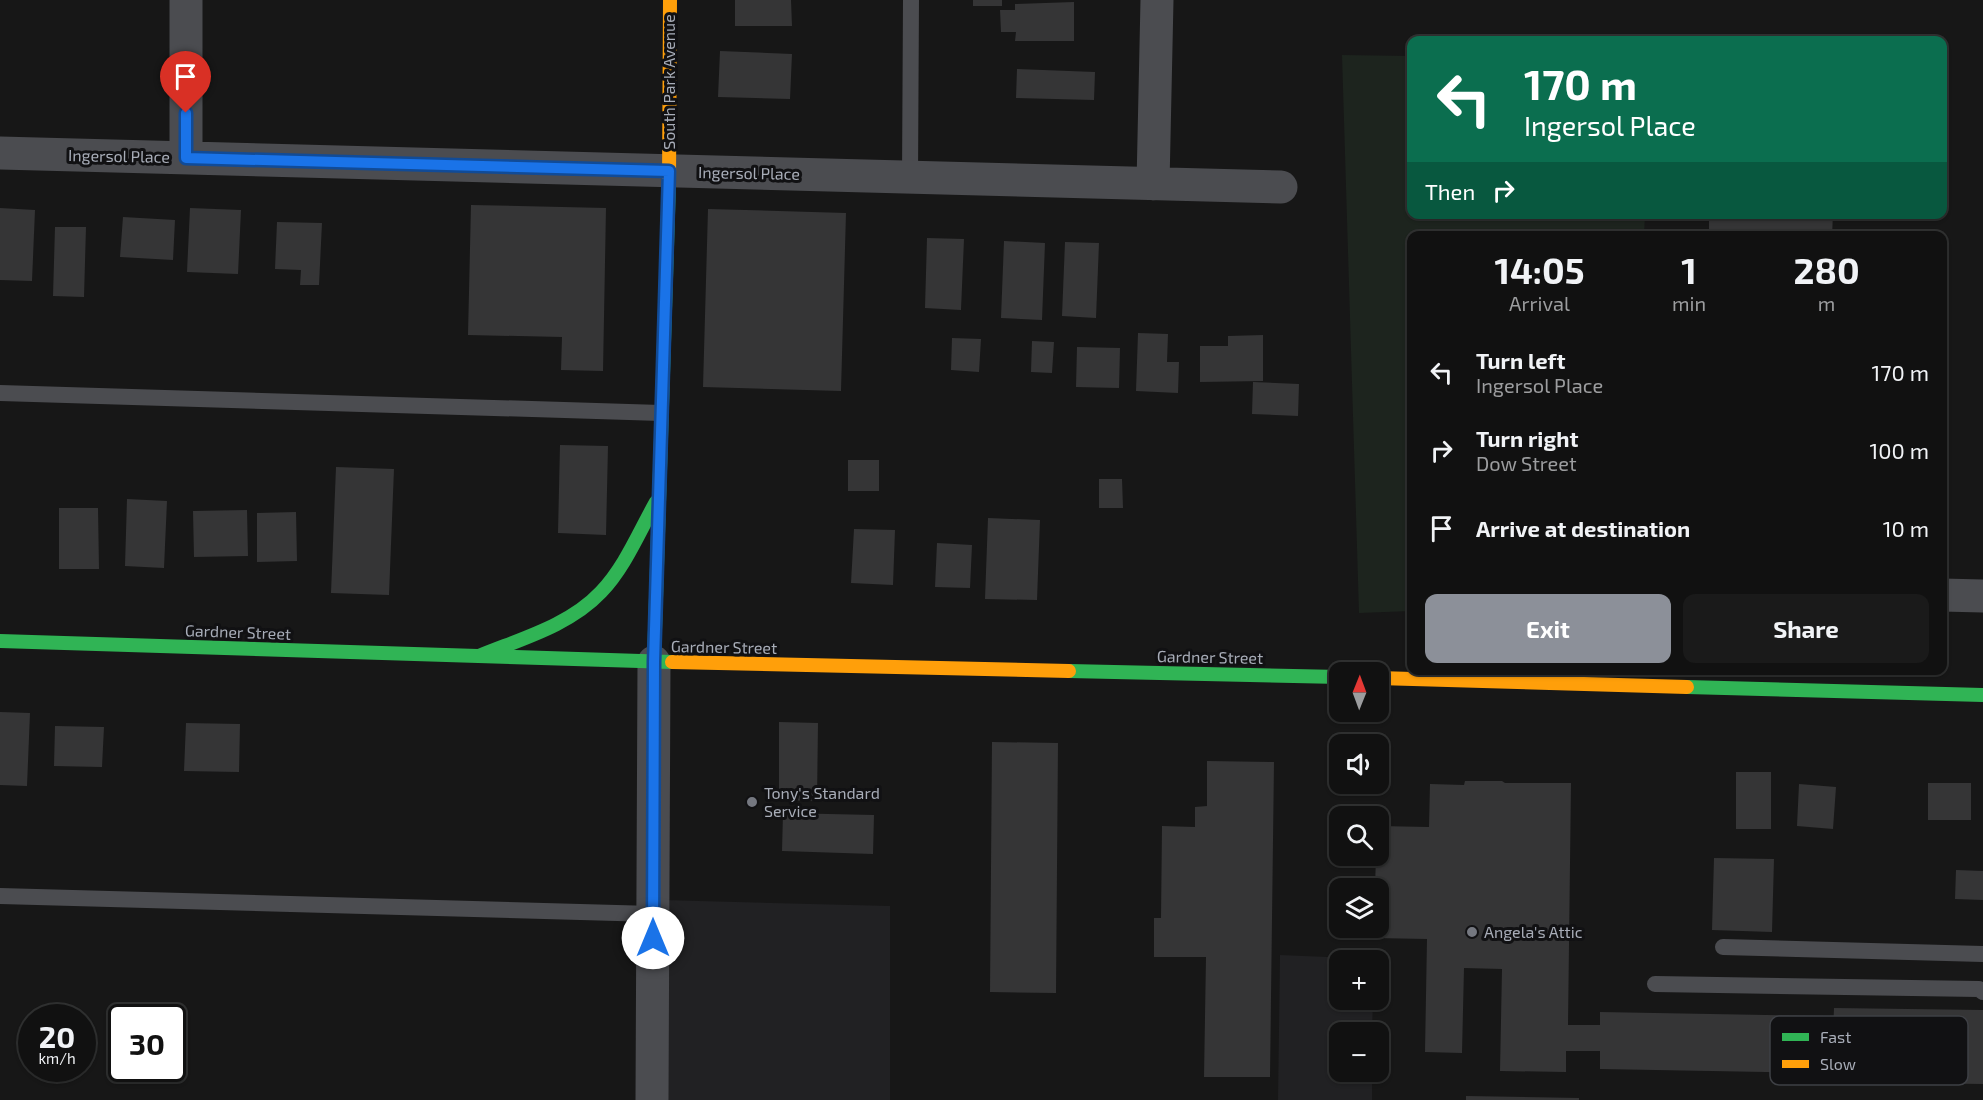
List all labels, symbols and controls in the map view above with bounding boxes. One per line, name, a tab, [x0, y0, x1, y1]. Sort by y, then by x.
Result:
street label: South Park Avenue	[659, 14, 678, 150]
pin	[160, 51, 211, 113]
text: 170 m	[1524, 58, 1637, 108]
icon: arrive	[169, 60, 202, 93]
icon: left	[1425, 60, 1503, 138]
text: Ingersol Place	[1524, 109, 1696, 141]
street label: Ingersol Place	[68, 145, 170, 166]
street label: Ingersol Place	[698, 162, 800, 183]
icon: right	[1487, 174, 1520, 207]
text: Then	[1425, 178, 1475, 204]
text: 14:05	[1494, 248, 1585, 291]
text: 1	[1681, 248, 1697, 291]
text: 280	[1794, 248, 1860, 291]
text: Arrival	[1509, 291, 1570, 315]
text: min	[1672, 291, 1706, 315]
text: m	[1818, 291, 1835, 315]
text: Turn left	[1476, 347, 1565, 373]
icon: left	[1425, 356, 1458, 389]
text: 170 m	[1872, 359, 1929, 385]
text: Ingersol Place	[1476, 373, 1603, 397]
text: Turn right	[1476, 425, 1578, 451]
icon: right	[1425, 434, 1458, 467]
text: 100 m	[1870, 437, 1929, 463]
text: Dow Street	[1476, 451, 1577, 475]
icon: arrive	[1425, 512, 1458, 545]
text: Arrive at destination	[1476, 515, 1690, 541]
text: 10 m	[1883, 515, 1929, 541]
button: Exit	[1425, 594, 1671, 663]
button: Share	[1683, 594, 1929, 663]
street label: Gardner Street	[185, 620, 291, 643]
street label: Gardner Street	[671, 636, 777, 657]
street label: Gardner Street	[1157, 646, 1263, 667]
north arrow	[1329, 662, 1389, 722]
map controls	[1329, 662, 1389, 1082]
button: sound	[1329, 734, 1389, 794]
place label: Tony's Standard Service	[764, 783, 880, 820]
marker: Tony's Standard Service	[745, 795, 759, 809]
button: search	[1329, 806, 1389, 866]
button: layers	[1329, 878, 1389, 938]
position arrow	[621, 906, 685, 970]
place label: Angela's Attic	[1484, 922, 1583, 941]
marker: Angela's Attic	[1465, 925, 1479, 939]
button: +	[1329, 950, 1389, 1010]
speed limit sign: 30	[108, 1004, 186, 1082]
legend	[1770, 1016, 1968, 1085]
text: 20	[39, 1018, 75, 1054]
button: −	[1329, 1022, 1389, 1082]
text: Fast	[1820, 1027, 1851, 1046]
text: km/h	[38, 1049, 76, 1067]
text: Slow	[1820, 1054, 1856, 1073]

